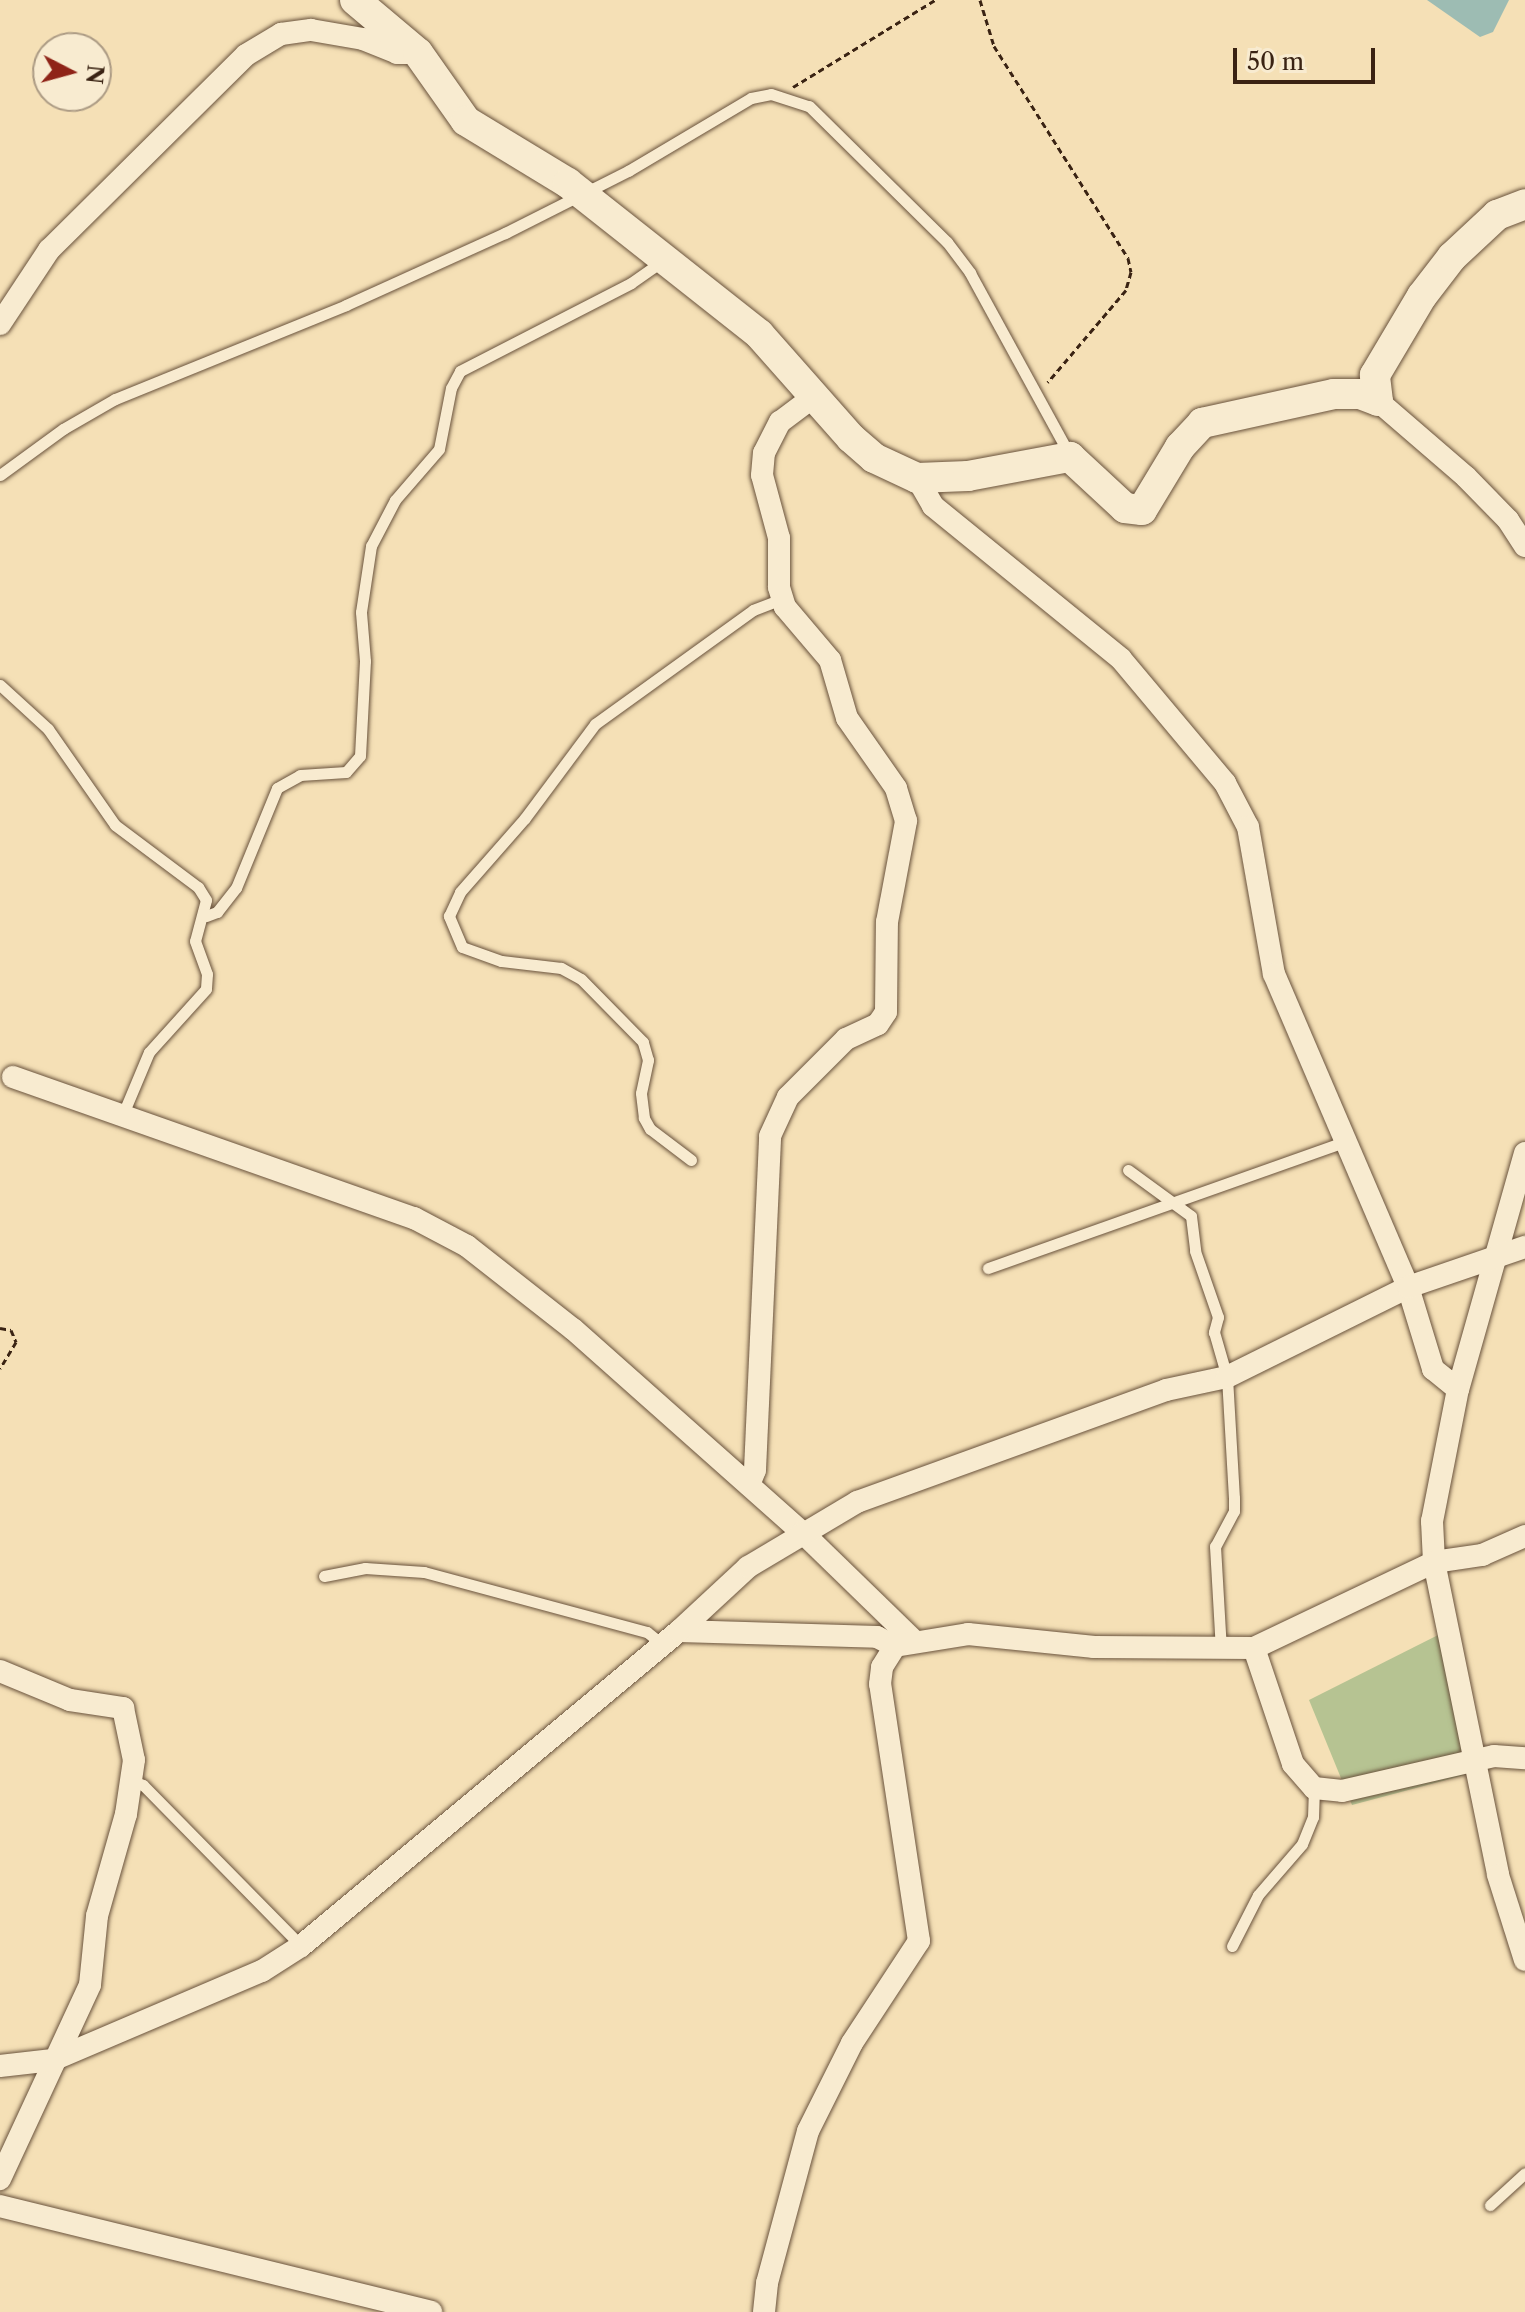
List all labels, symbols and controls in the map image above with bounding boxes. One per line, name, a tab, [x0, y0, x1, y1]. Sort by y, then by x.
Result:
north arrow	[32, 32, 112, 112]
scale bar	[1237, 32, 1379, 82]
text: 50 m	[1247, 47, 1304, 76]
text: N	[80, 63, 109, 85]

